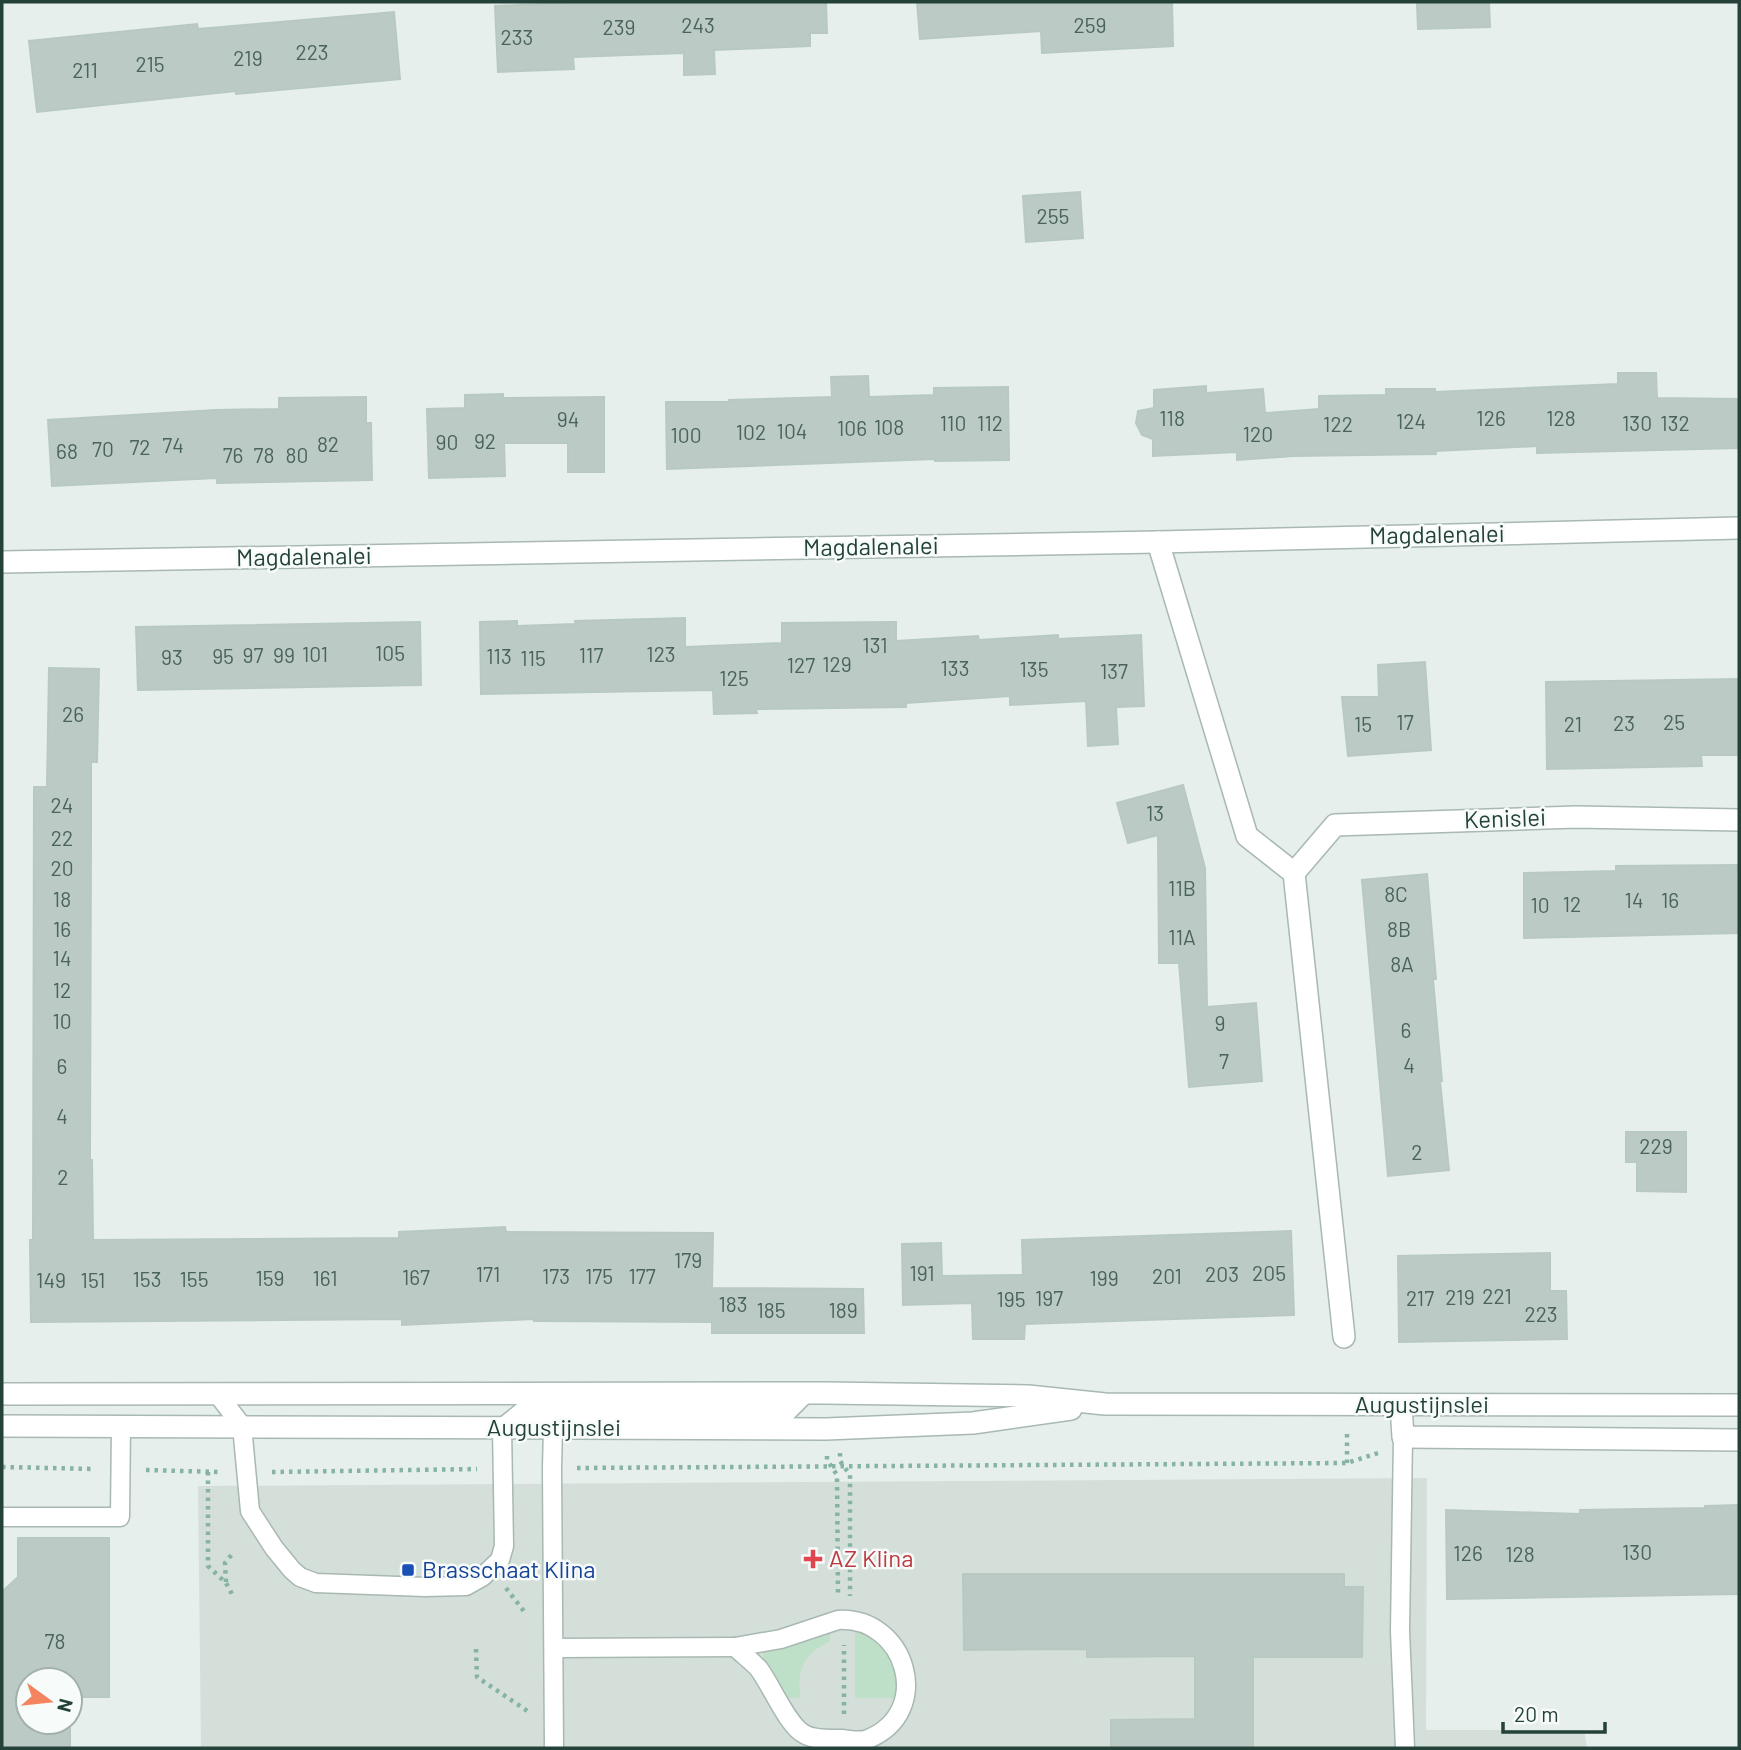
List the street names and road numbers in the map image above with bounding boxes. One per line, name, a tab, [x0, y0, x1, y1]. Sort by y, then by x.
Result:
street label: Magdalenalei	[1369, 518, 1505, 549]
street label: Magdalenalei	[803, 530, 939, 561]
street label: Magdalenalei	[236, 540, 372, 571]
street label: Kenislei	[1463, 802, 1546, 833]
street label: Augustijnslei	[1355, 1389, 1489, 1418]
street label: Augustijnslei	[487, 1412, 621, 1441]

